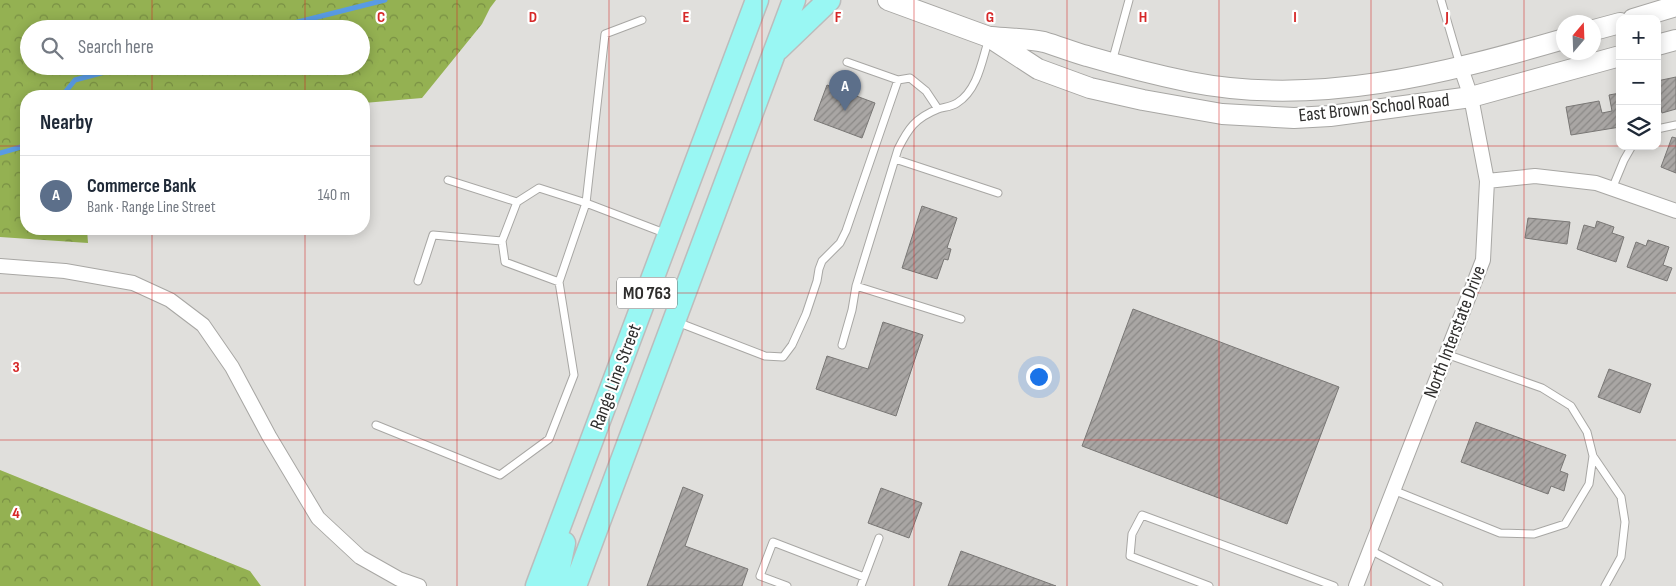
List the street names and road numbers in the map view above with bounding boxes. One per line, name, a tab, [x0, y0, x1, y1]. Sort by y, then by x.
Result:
street label: East Brown School Road	[1297, 89, 1451, 127]
street label: North Interstate Drive	[1419, 262, 1491, 402]
road number: MO 763	[617, 278, 677, 308]
street label: Range Line Street	[585, 321, 647, 433]

